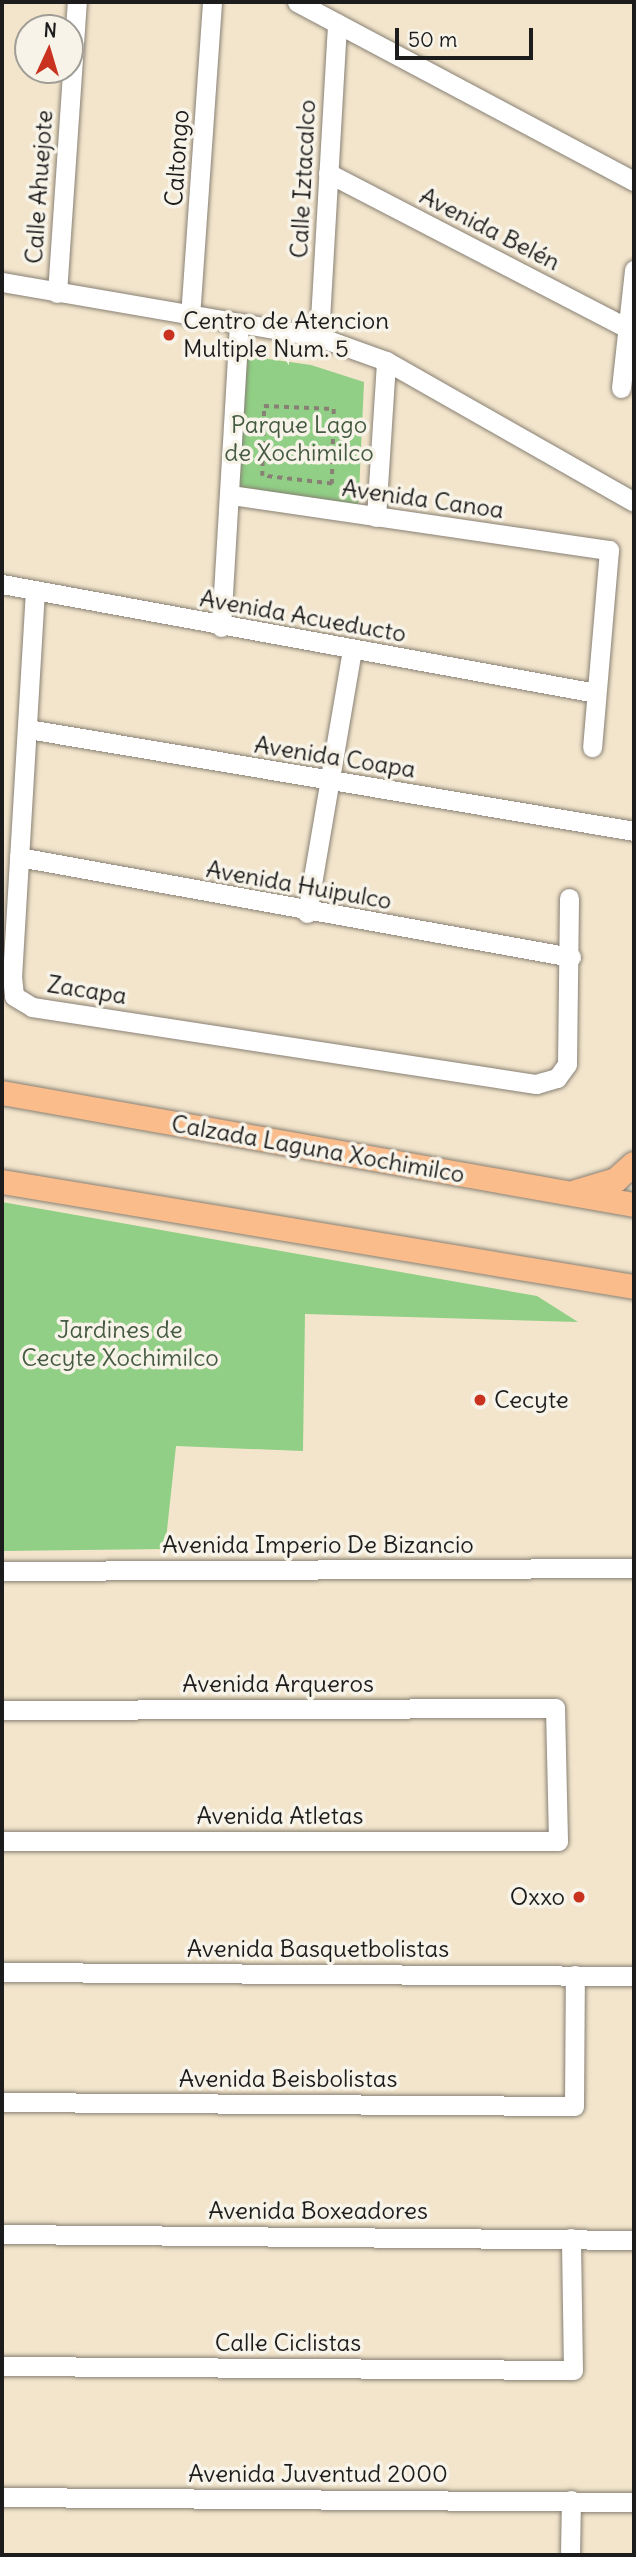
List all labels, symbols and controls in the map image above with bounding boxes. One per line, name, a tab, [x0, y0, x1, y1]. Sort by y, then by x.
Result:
north arrow	[14, 14, 84, 84]
scale bar	[398, 14, 536, 58]
text: N	[43, 18, 58, 42]
text: 50 m	[408, 26, 457, 53]
street label: Calle Iztacalco	[284, 99, 322, 259]
street label: Calle Ahuejote	[19, 109, 59, 265]
street label: Caltongo	[159, 109, 195, 207]
street label: Avenida Belén	[415, 181, 565, 277]
place label: Centro de Atencion Multiple Num. 5	[183, 307, 389, 363]
marker: Centro de Atencion Multiple Num. 5	[161, 327, 177, 343]
park label: Parque Lago de Xochimilco	[224, 411, 374, 467]
street label: Avenida Canoa	[340, 473, 506, 525]
street label: Avenida Acueducto	[198, 584, 408, 648]
street label: Avenida Coapa	[252, 730, 418, 784]
street label: Avenida Huipulco	[204, 855, 394, 915]
street label: Zacapa	[45, 970, 129, 1010]
street label: Calzada Laguna Xochimilco	[169, 1109, 467, 1189]
park label: Jardines de Cecyte Xochimilco	[21, 1316, 219, 1372]
place label: Cecyte	[494, 1386, 569, 1414]
marker: Cecyte	[472, 1392, 488, 1408]
street label: Avenida Imperio De Bizancio	[162, 1531, 474, 1559]
street label: Avenida Arqueros	[182, 1670, 374, 1698]
street label: Avenida Atletas	[197, 1802, 363, 1830]
place label: Oxxo	[510, 1883, 565, 1911]
marker: Oxxo	[571, 1889, 587, 1905]
street label: Avenida Basquetbolistas	[187, 1935, 449, 1963]
street label: Avenida Beisbolistas	[179, 2065, 397, 2093]
street label: Avenida Boxeadores	[208, 2197, 428, 2225]
street label: Calle Ciclistas	[215, 2329, 361, 2357]
street label: Avenida Juventud 2000	[188, 2460, 448, 2488]

